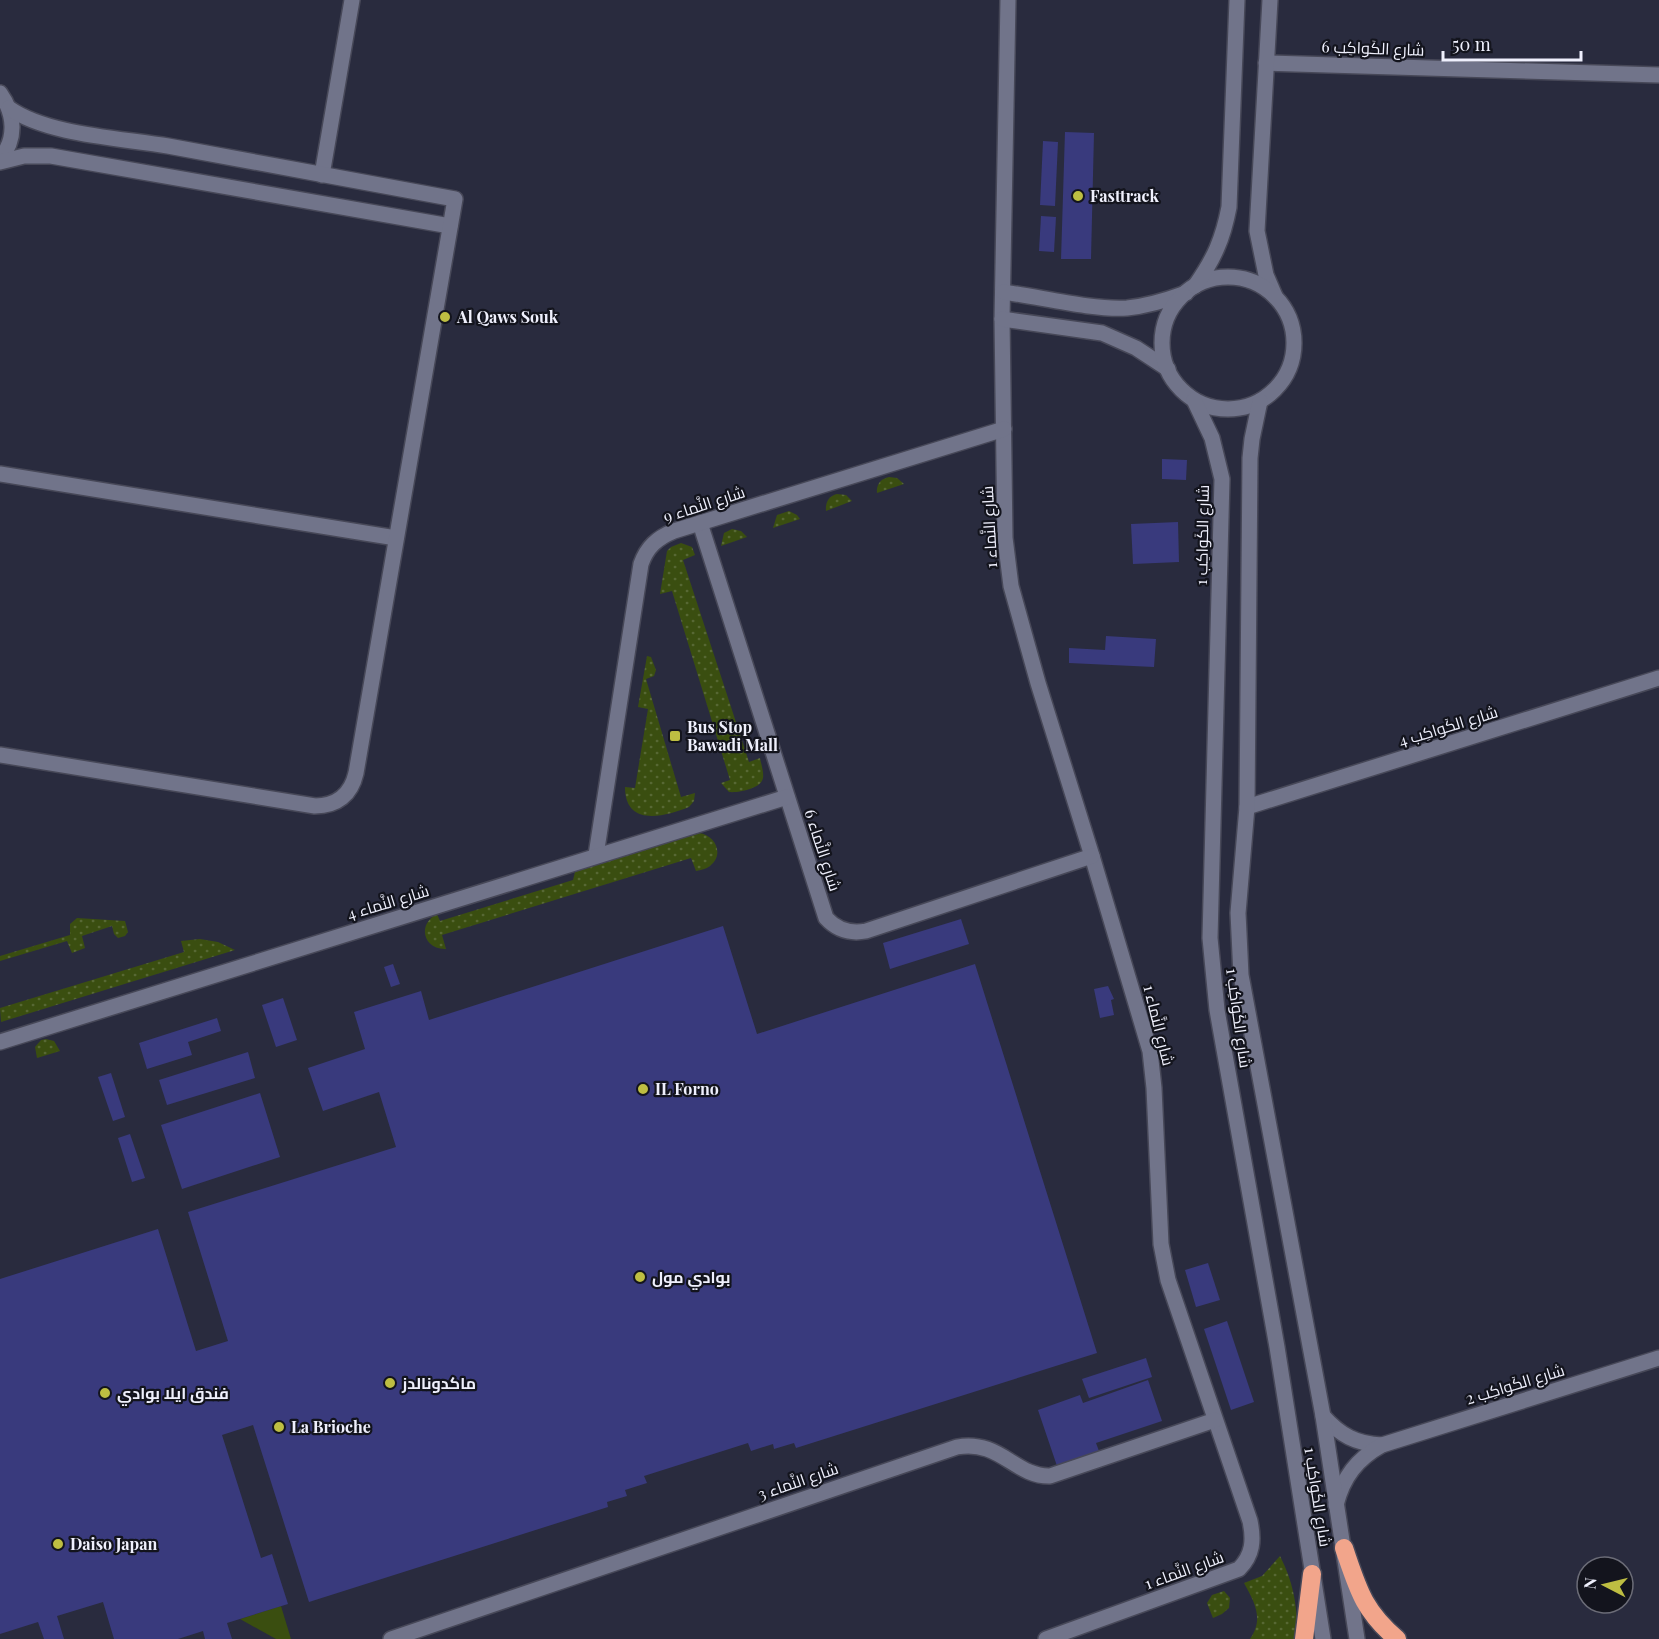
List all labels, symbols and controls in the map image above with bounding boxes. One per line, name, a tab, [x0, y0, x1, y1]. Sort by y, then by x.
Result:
scale bar	[1443, 24, 1581, 62]
text: 50 m	[1452, 32, 1491, 56]
street label: شارع الكَواكِب 6	[1321, 35, 1425, 62]
place label: Fasttrack	[1090, 185, 1159, 206]
marker: Fasttrack	[1071, 189, 1085, 203]
place label: Al Qaws Souk	[456, 306, 559, 327]
marker: Al Qaws Souk	[438, 310, 452, 324]
street label: شارع النَّماء 9	[660, 480, 748, 529]
street label: شارع الكَواكِب 1	[1190, 484, 1215, 586]
street label: شارع النَّماء 1	[976, 485, 1003, 569]
street label: شارع الكَواكِب 4	[1396, 700, 1501, 752]
place label: Bus Stop Bawadi Mall	[687, 716, 778, 755]
marker: Bus Stop Bawadi Mall	[668, 729, 682, 743]
street label: شارع النَّماء 6	[798, 806, 847, 894]
street label: شارع النَّماء 4	[344, 879, 432, 926]
street label: شارع الكَواكِب 1	[1220, 967, 1257, 1070]
street label: شارع النَّماء 1	[1137, 982, 1180, 1068]
place label: IL Forno	[655, 1078, 719, 1099]
marker: IL Forno	[636, 1082, 650, 1096]
place label: بوادي مول	[652, 1266, 730, 1290]
marker: بوادي مول	[633, 1270, 647, 1284]
street label: شارع الكَواكِب 2	[1463, 1358, 1568, 1410]
place label: ماكدونالدز	[401, 1372, 476, 1393]
marker: ماكدونالدز	[383, 1376, 397, 1390]
place label: فندق ايلا بوادي	[117, 1382, 229, 1406]
marker: فندق ايلا بوادي	[98, 1386, 112, 1400]
place label: La Brioche	[291, 1416, 371, 1437]
marker: La Brioche	[272, 1420, 286, 1434]
street label: شارع الكَواكِب 1	[1298, 1446, 1337, 1549]
street label: شارع النَّماء 3	[755, 1457, 842, 1506]
place label: Daiso Japan	[70, 1533, 157, 1554]
marker: Daiso Japan	[51, 1537, 65, 1551]
street label: شارع النَّماء 1	[1141, 1546, 1227, 1595]
north arrow	[1575, 1555, 1635, 1615]
text: N	[1578, 1576, 1601, 1590]

